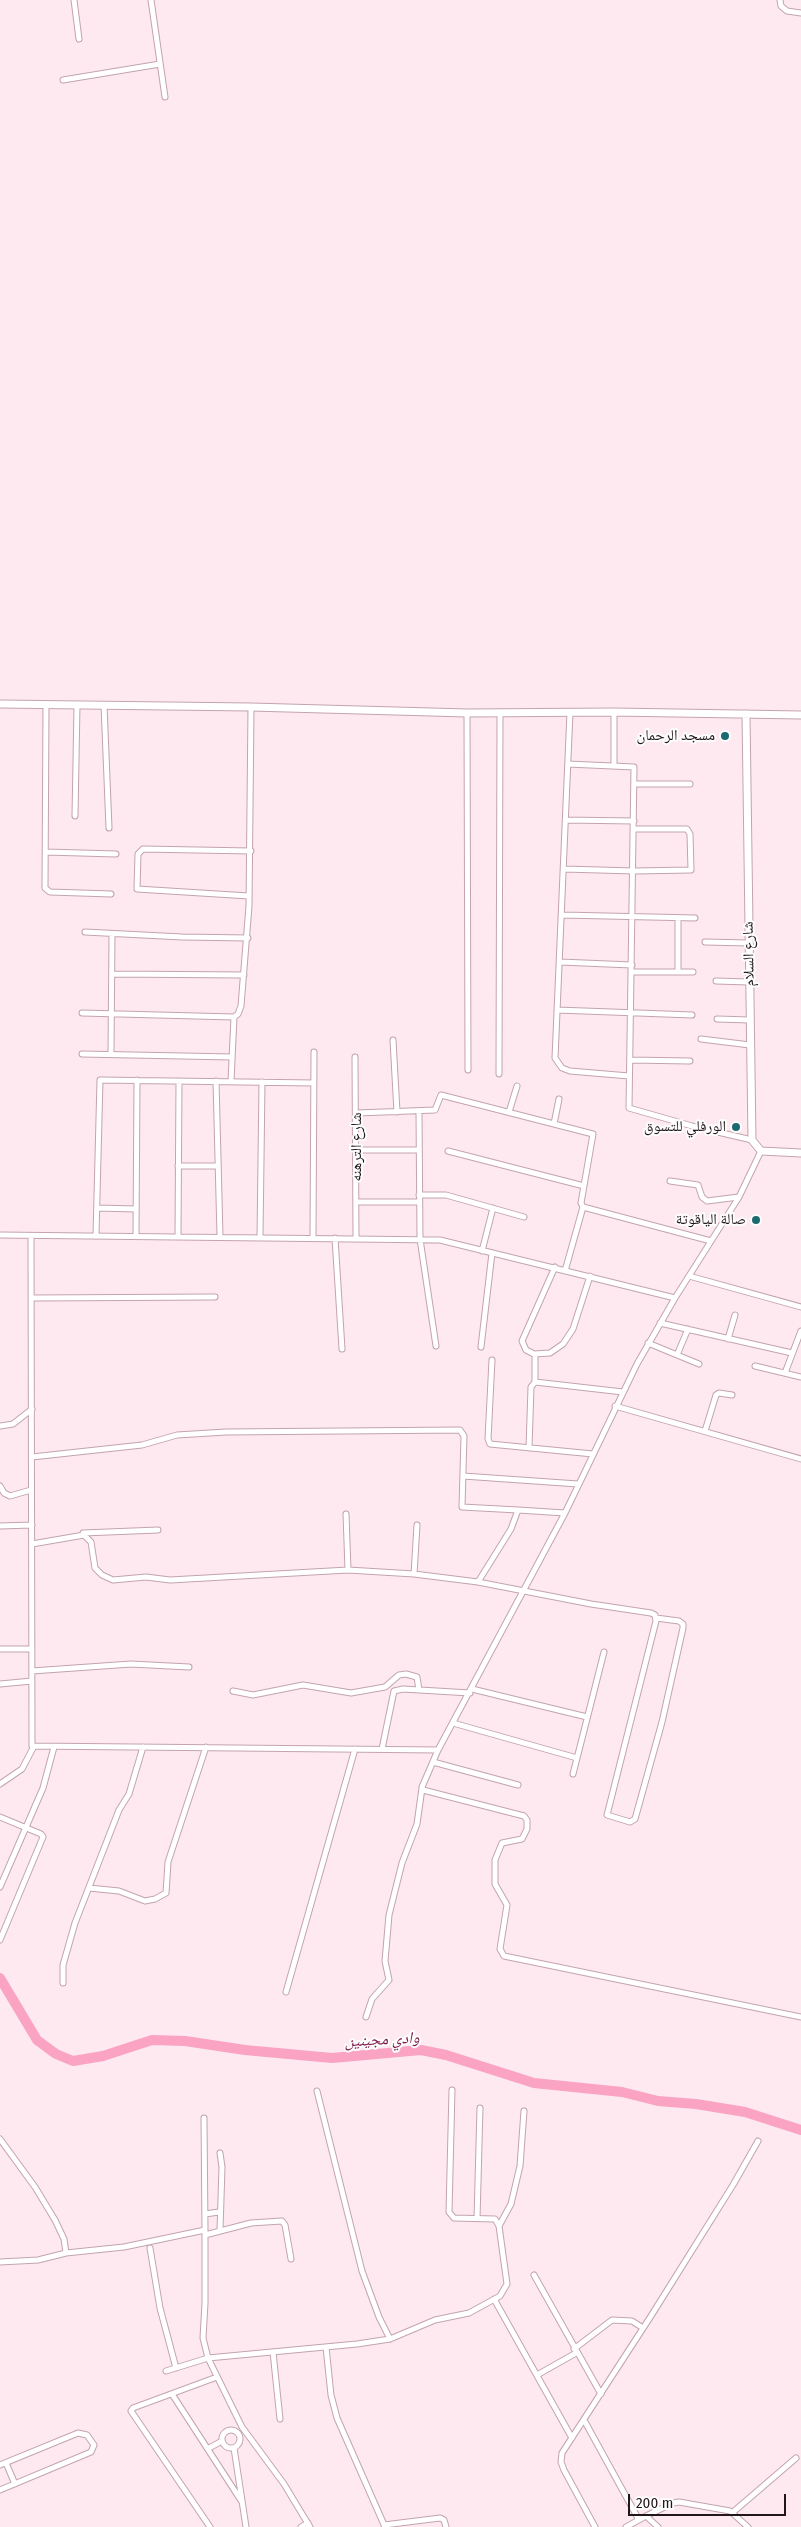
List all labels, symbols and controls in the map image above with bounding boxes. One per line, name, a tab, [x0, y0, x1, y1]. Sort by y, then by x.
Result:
place label: مسجد الرحمان	[636, 727, 715, 745]
marker: مسجد الرحمان	[719, 730, 731, 742]
street label: شارع السلام	[739, 921, 759, 987]
street label: شارع الترهنه	[348, 1112, 366, 1182]
place label: الورفلي للتسوق	[644, 1118, 726, 1136]
marker: الورفلي للتسوق	[730, 1121, 742, 1133]
place label: صالة الياقوتة	[676, 1211, 746, 1229]
marker: صالة الياقوتة	[750, 1214, 762, 1226]
water label: وادي مجينين	[344, 2028, 420, 2052]
scale bar	[631, 2484, 788, 2516]
text: 200 m	[636, 2494, 673, 2512]

